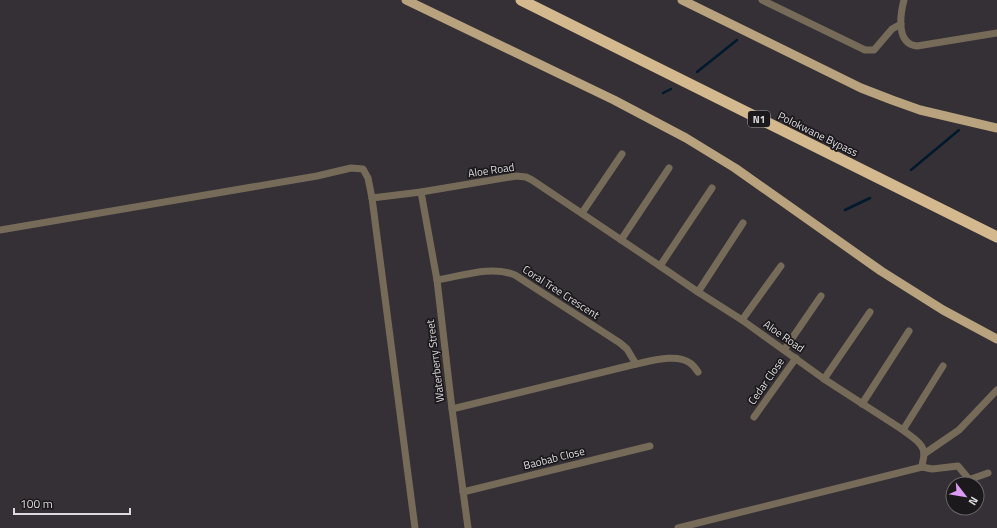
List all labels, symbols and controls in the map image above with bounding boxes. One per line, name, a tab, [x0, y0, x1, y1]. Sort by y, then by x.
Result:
street label: Polokwane Bypass	[775, 108, 861, 160]
road number: N1	[748, 111, 770, 127]
street label: Aloe Road	[467, 159, 515, 181]
street label: Coral Tree Crescent	[520, 261, 603, 323]
street label: Aloe Road	[760, 316, 808, 356]
street label: Waterberry Street	[422, 319, 448, 403]
street label: Cedar Close	[744, 354, 788, 408]
street label: Baobab Close	[522, 443, 587, 473]
north arrow	[945, 476, 985, 516]
scale bar	[14, 490, 130, 516]
text: 100 m	[20, 494, 53, 513]
text: N	[965, 494, 982, 509]

